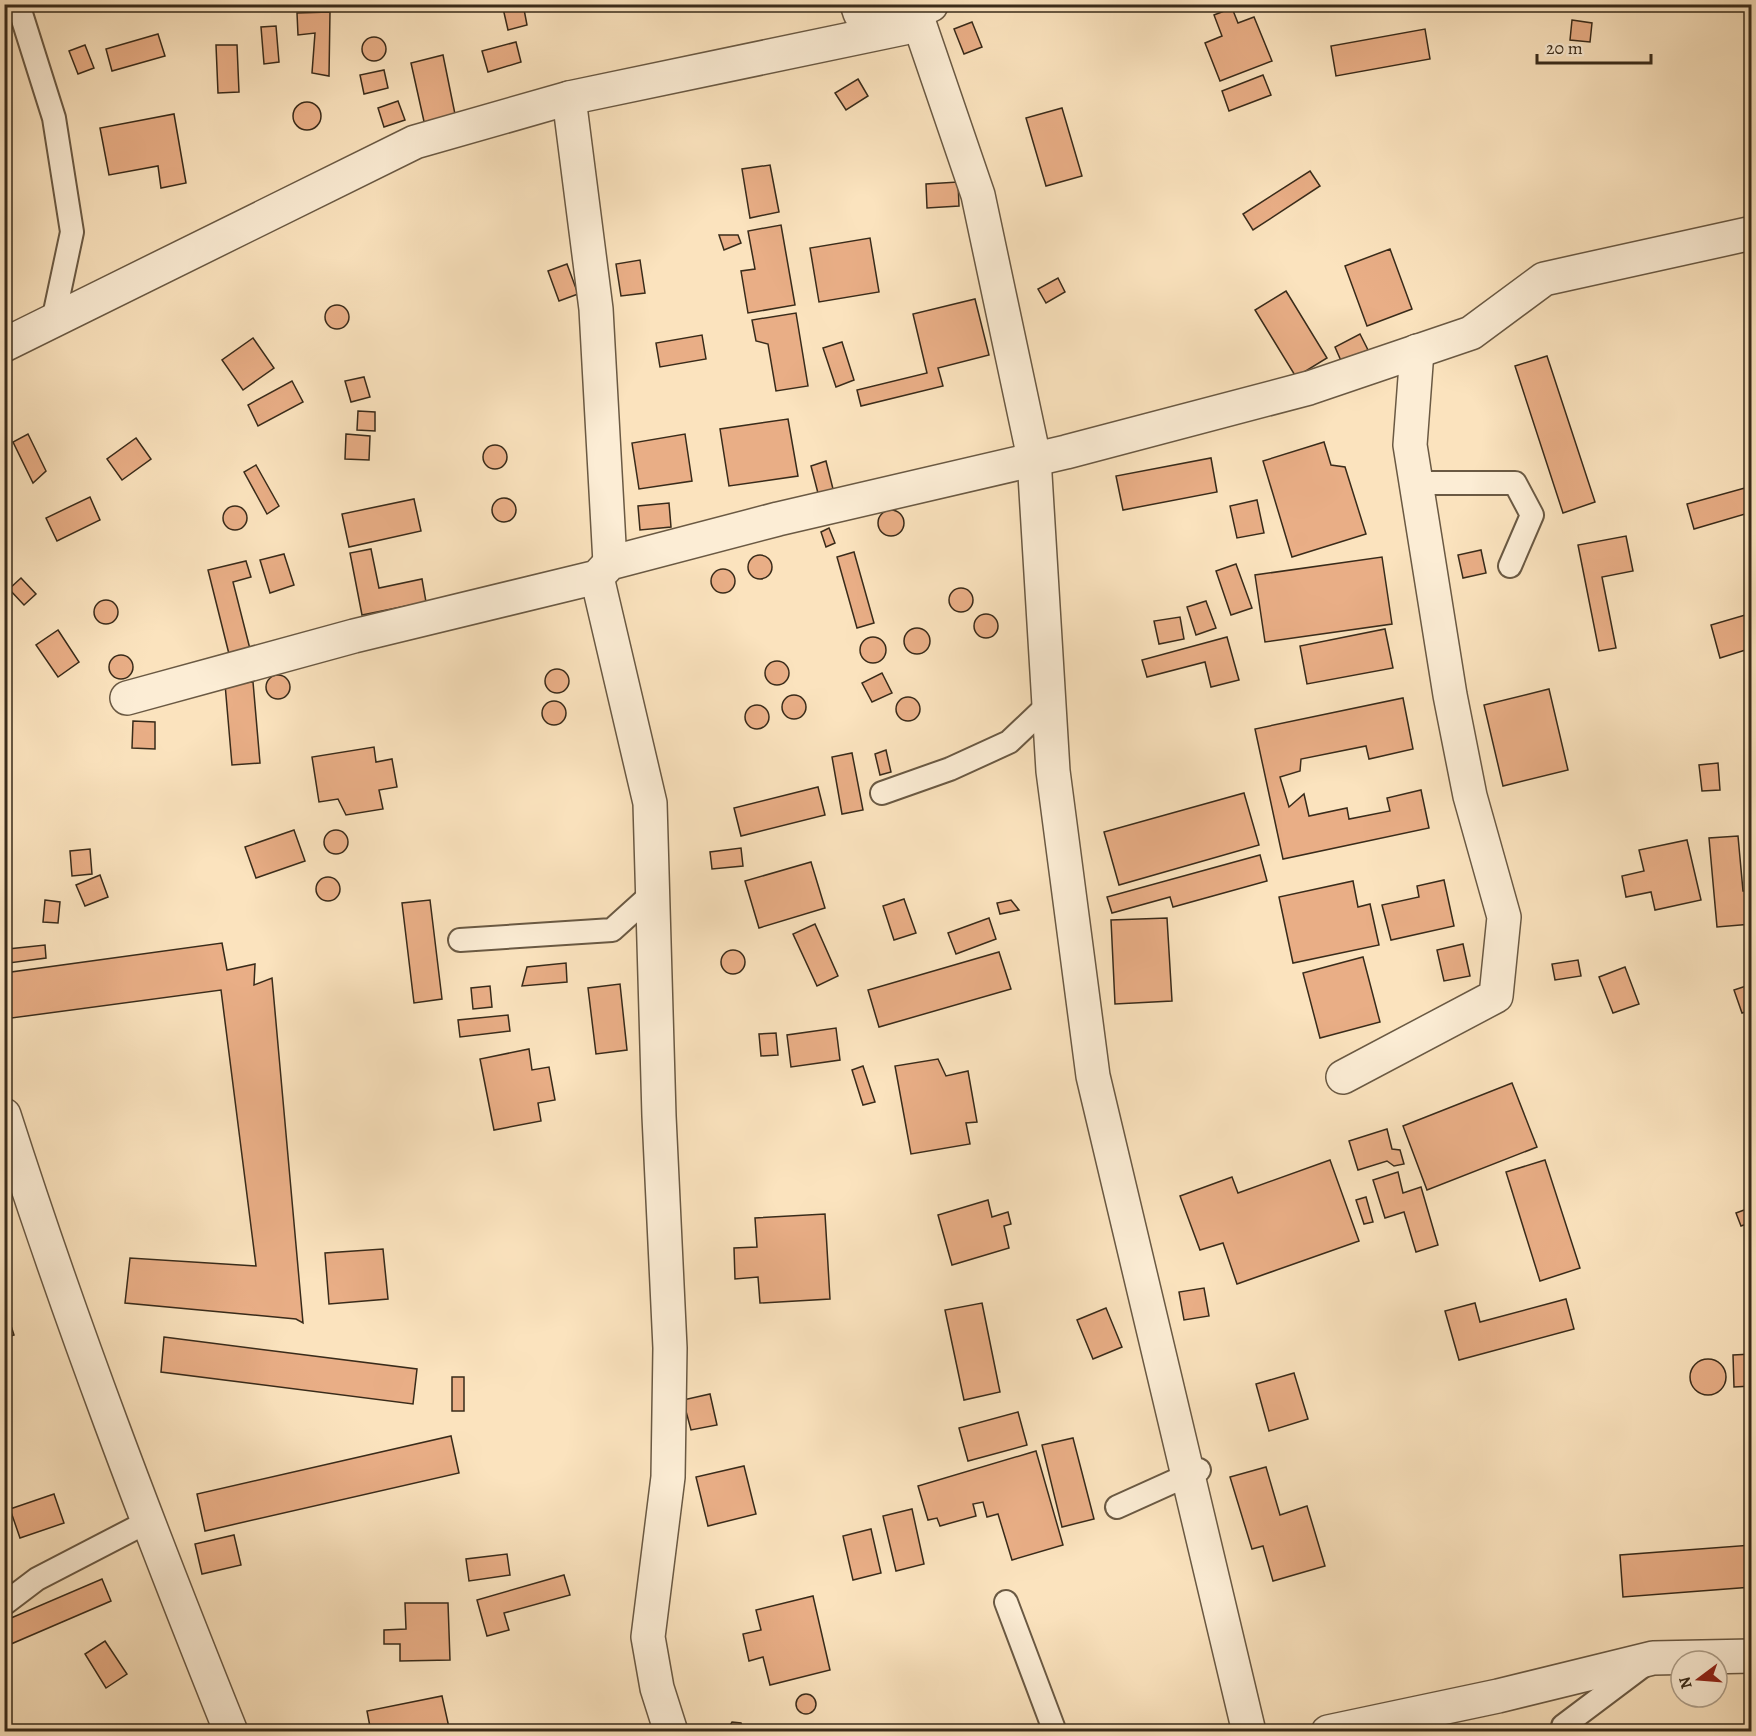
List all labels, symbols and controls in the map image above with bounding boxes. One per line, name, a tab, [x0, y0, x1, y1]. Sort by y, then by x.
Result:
scale bar	[1537, 27, 1651, 65]
text: 20 m	[1546, 36, 1583, 60]
north arrow	[1669, 1649, 1729, 1709]
text: N	[1673, 1674, 1698, 1691]

